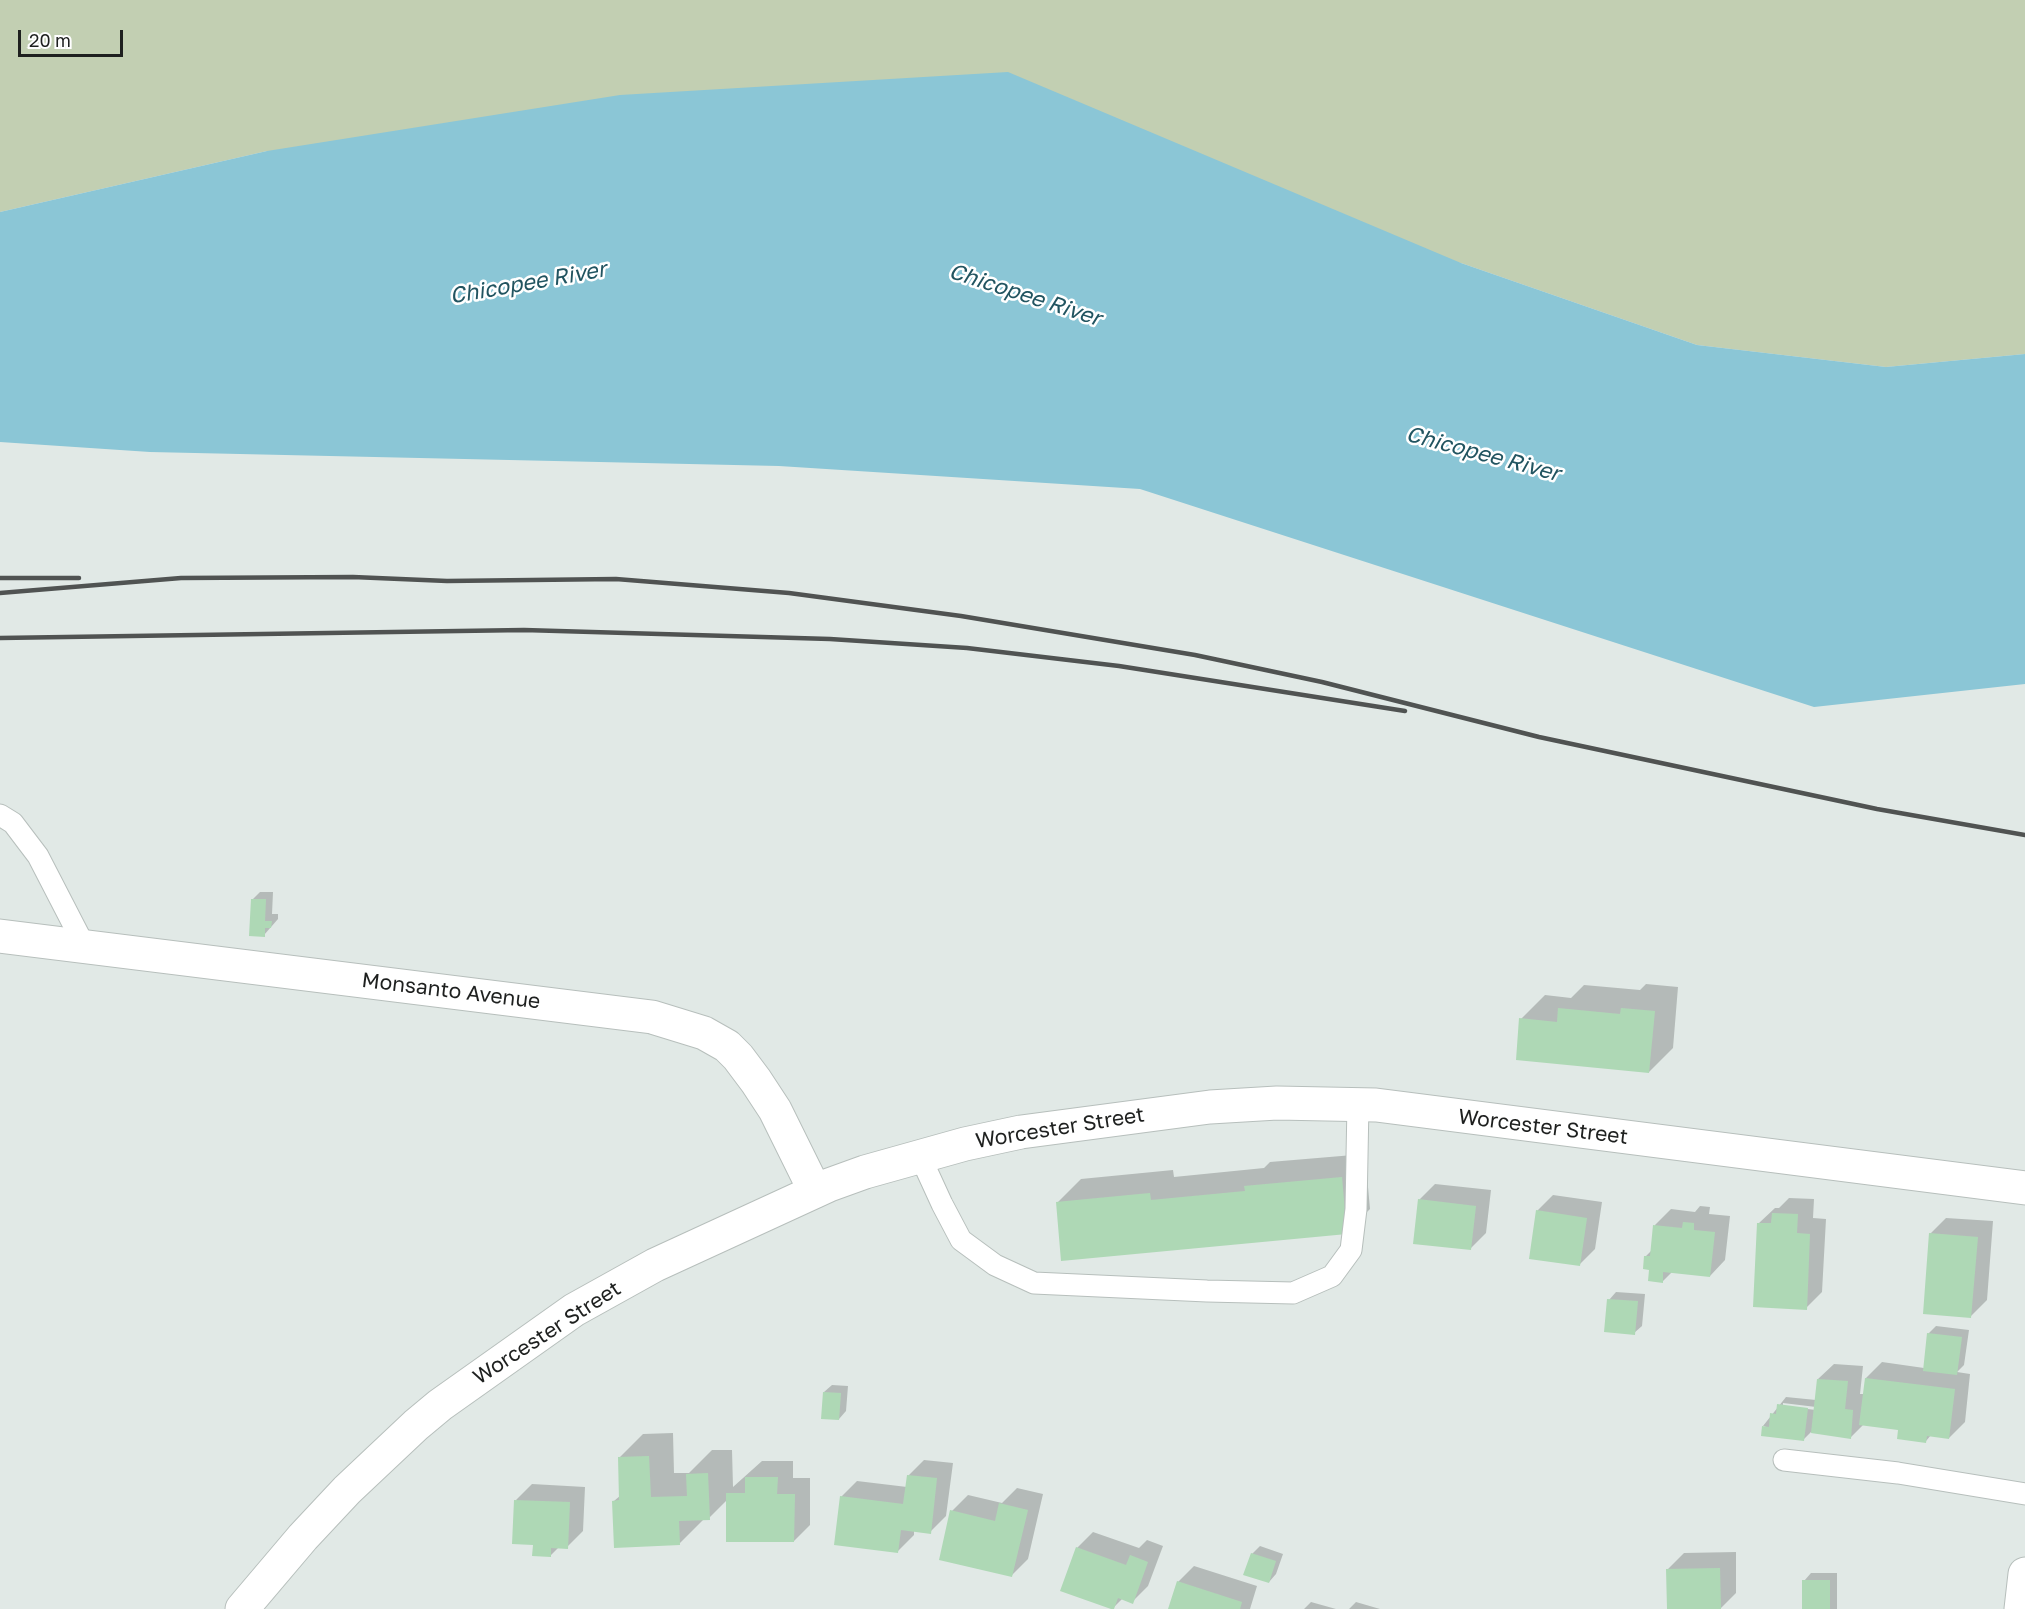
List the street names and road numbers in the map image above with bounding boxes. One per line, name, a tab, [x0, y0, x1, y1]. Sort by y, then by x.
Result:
street label: Monsanto Avenue	[360, 968, 542, 1014]
street label: Worcester Street	[974, 1102, 1146, 1154]
street label: Worcester Street	[1457, 1104, 1629, 1150]
street label: Worcester Street	[469, 1276, 625, 1390]

